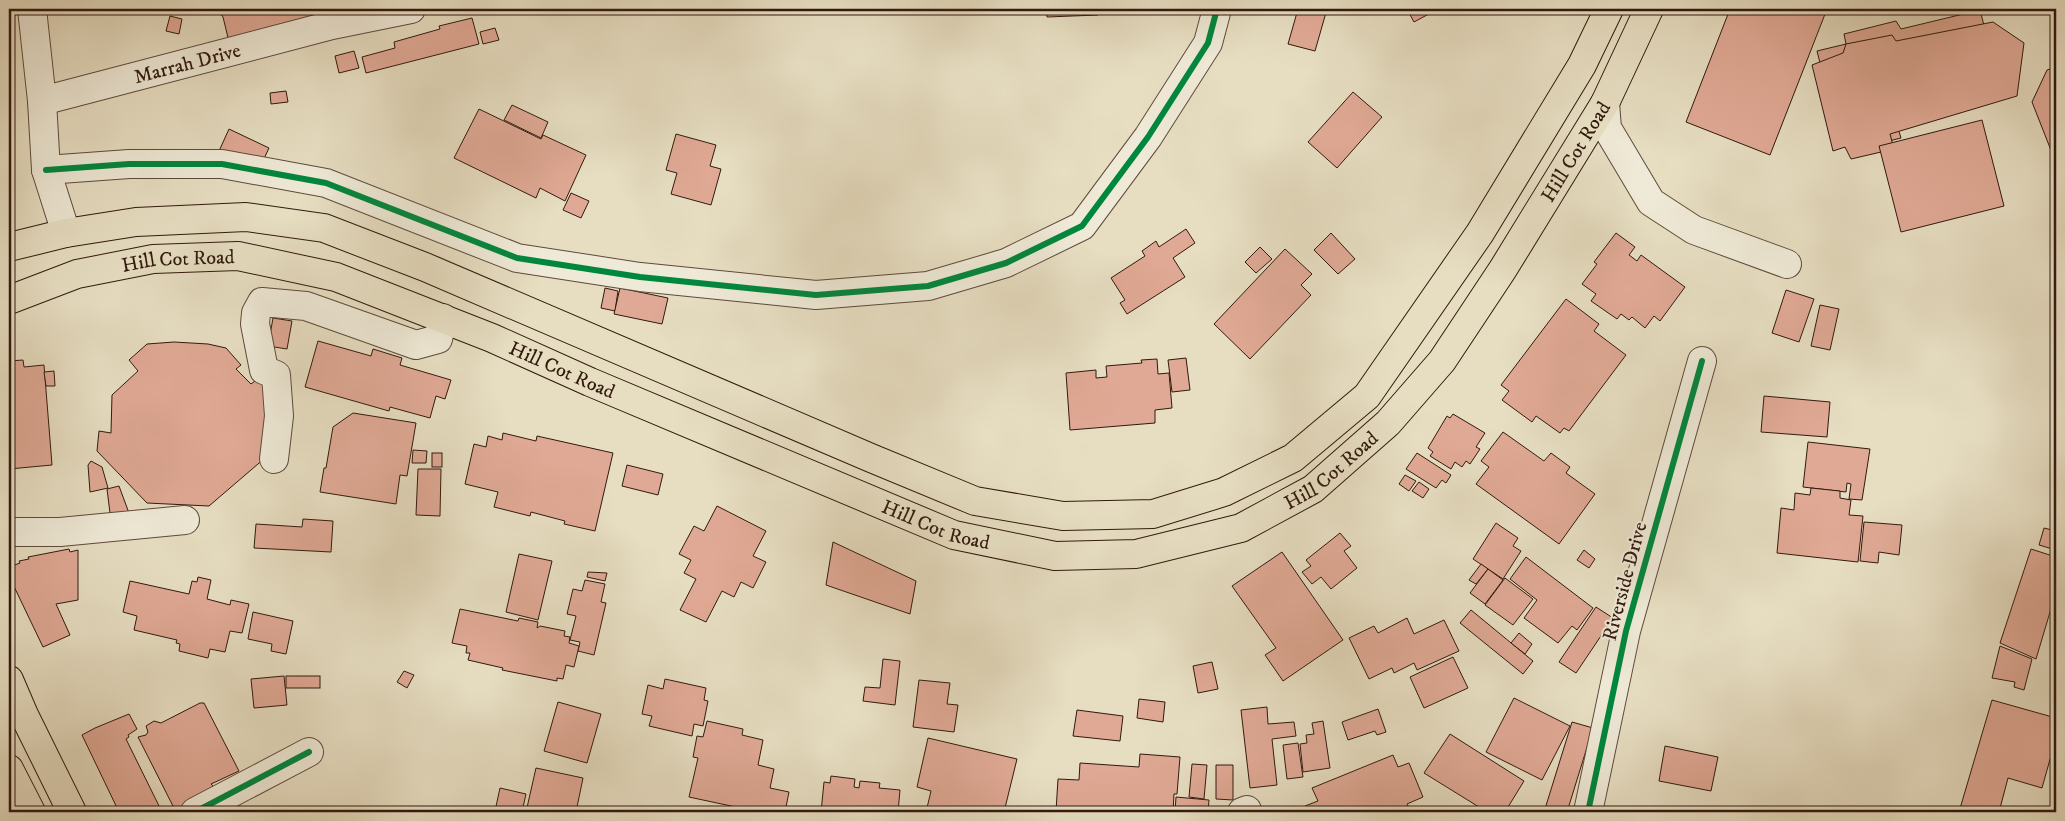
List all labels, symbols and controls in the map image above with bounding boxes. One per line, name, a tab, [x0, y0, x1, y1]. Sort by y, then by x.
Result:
street label: Marrah Drive	[131, 38, 244, 90]
street label: Hill Cot Road	[1536, 97, 1617, 207]
street label: Hill Cot Road	[119, 245, 235, 279]
street label: Hill Cot Road	[505, 336, 618, 405]
street label: Hill Cot Road	[1280, 426, 1384, 516]
street label: Hill Cot Road	[878, 495, 992, 556]
street label: Riverside Drive	[1598, 519, 1653, 643]

